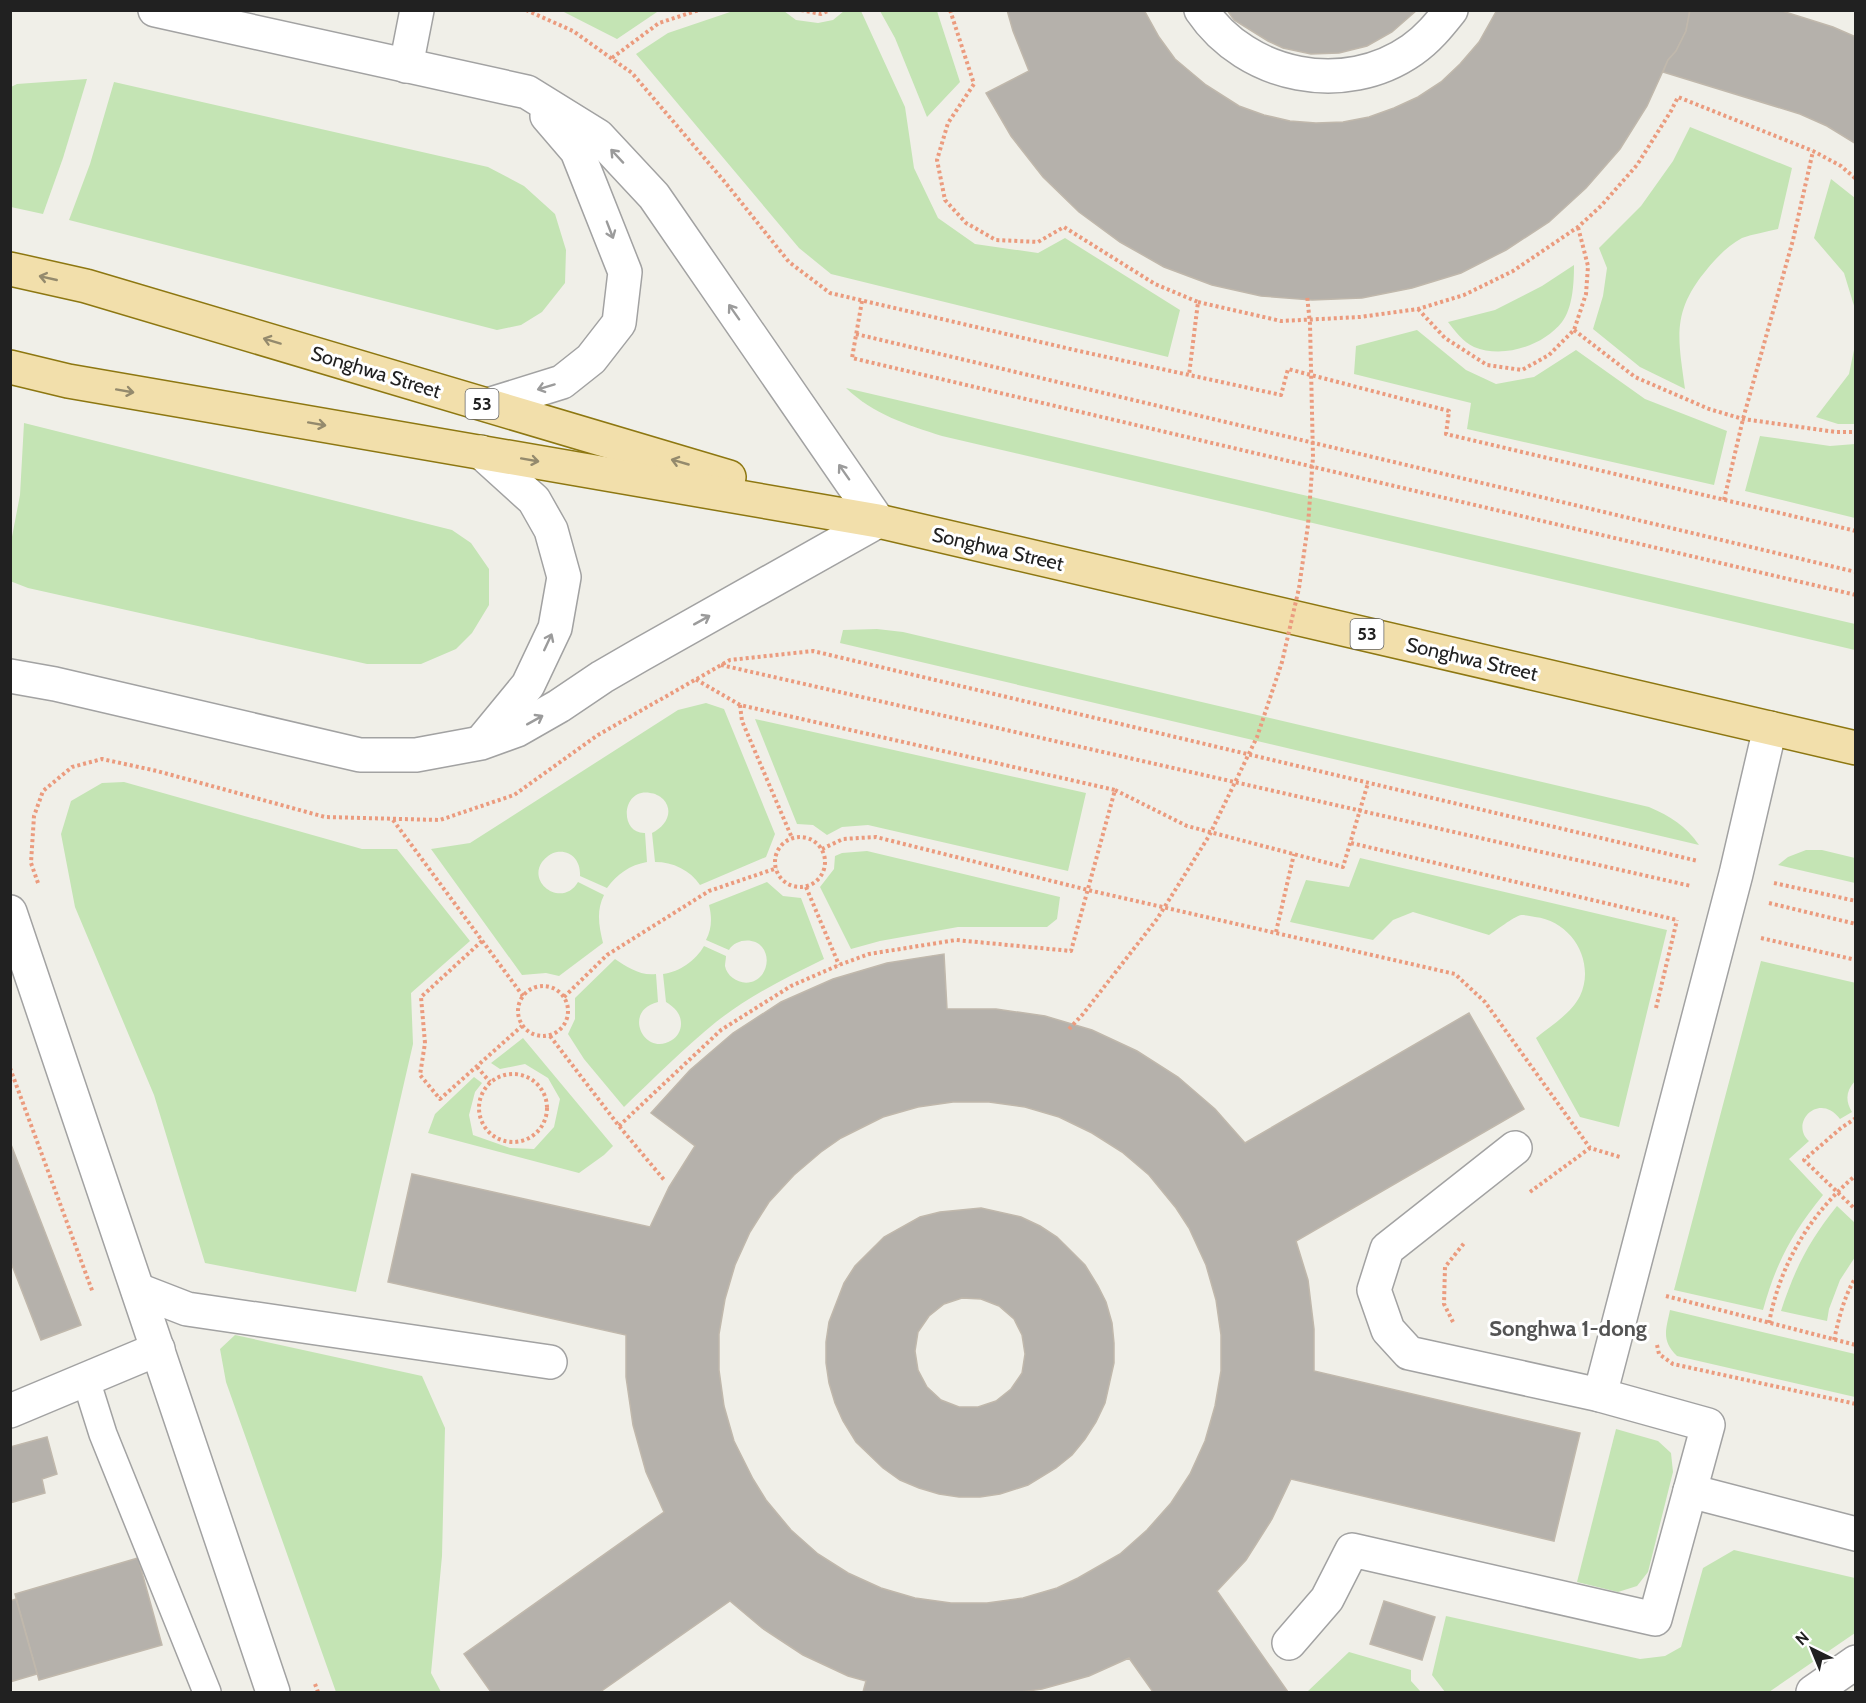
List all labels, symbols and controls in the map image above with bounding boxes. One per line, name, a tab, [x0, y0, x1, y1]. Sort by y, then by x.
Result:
one-way arrow	[610, 149, 624, 164]
one-way arrow	[605, 221, 616, 239]
one-way arrow	[39, 271, 58, 283]
one-way arrow	[727, 304, 739, 321]
one-way arrow	[263, 335, 282, 346]
street label: Songhwa Street	[308, 341, 444, 403]
one-way arrow	[537, 382, 556, 393]
one-way arrow	[115, 385, 135, 396]
road number: 53	[466, 389, 498, 419]
one-way arrow	[307, 418, 327, 429]
one-way arrow	[520, 455, 540, 466]
one-way arrow	[671, 456, 690, 467]
one-way arrow	[838, 465, 850, 481]
street label: Songhwa Street	[930, 522, 1066, 576]
one-way arrow	[693, 614, 710, 626]
road number: 53	[1350, 619, 1384, 649]
street label: Songhwa Street	[1404, 632, 1540, 686]
one-way arrow	[543, 634, 555, 652]
one-way arrow	[526, 714, 543, 726]
district label: Songhwa 1-dong	[1489, 1315, 1647, 1342]
north arrow	[1782, 1619, 1842, 1679]
text: N	[1791, 1628, 1813, 1649]

